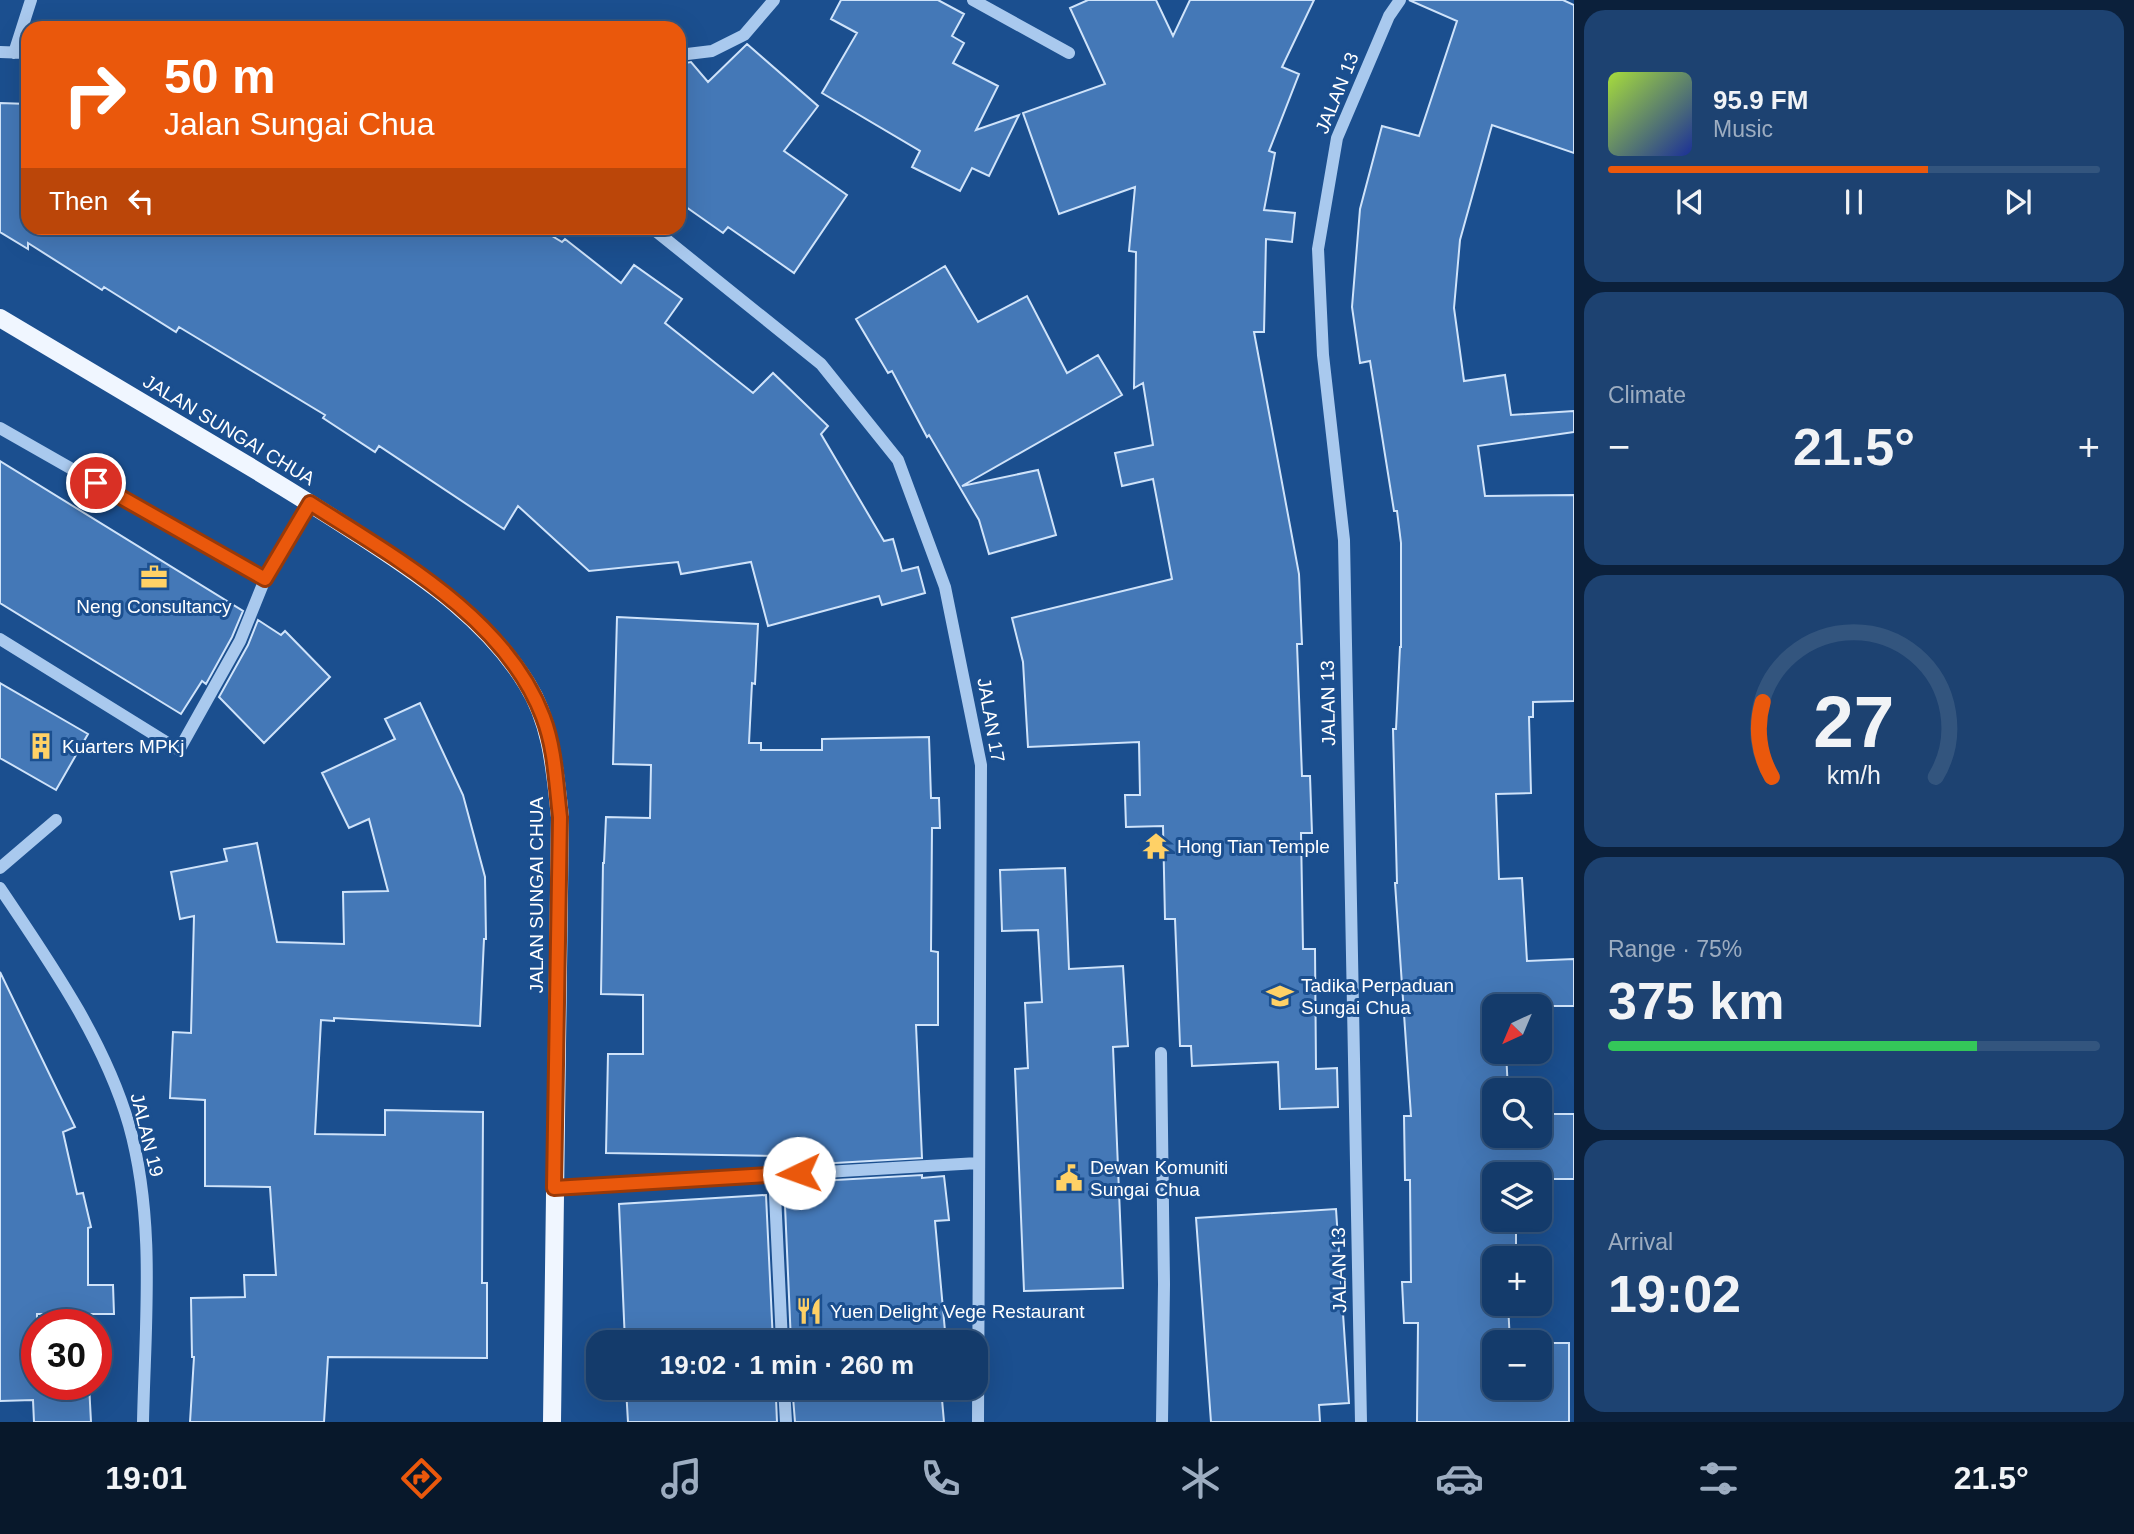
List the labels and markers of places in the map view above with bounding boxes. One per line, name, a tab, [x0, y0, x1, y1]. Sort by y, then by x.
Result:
pin	[66, 453, 126, 513]
office icon: Neng Consultancy	[139, 562, 169, 592]
place label: Neng Consultancy	[76, 596, 232, 617]
building icon: Kuarters MPKj	[26, 731, 56, 761]
place label: Kuarters MPKj	[62, 736, 184, 757]
temple icon: Hong Tian Temple	[1141, 831, 1171, 861]
place label: Hong Tian Temple	[1177, 836, 1330, 857]
place label: Tadika Perpaduan Sungai Chua	[1301, 975, 1454, 1018]
school or university icon: Tadika Perpaduan Sungai Chua	[1265, 981, 1295, 1011]
place label: Dewan Komuniti Sungai Chua	[1090, 1157, 1228, 1200]
public building icon: Dewan Komuniti Sungai Chua	[1054, 1163, 1084, 1193]
restaurant icon: Yuen Delight Vege Restaurant	[794, 1296, 824, 1326]
place label: Yuen Delight Vege Restaurant	[830, 1301, 1085, 1322]

